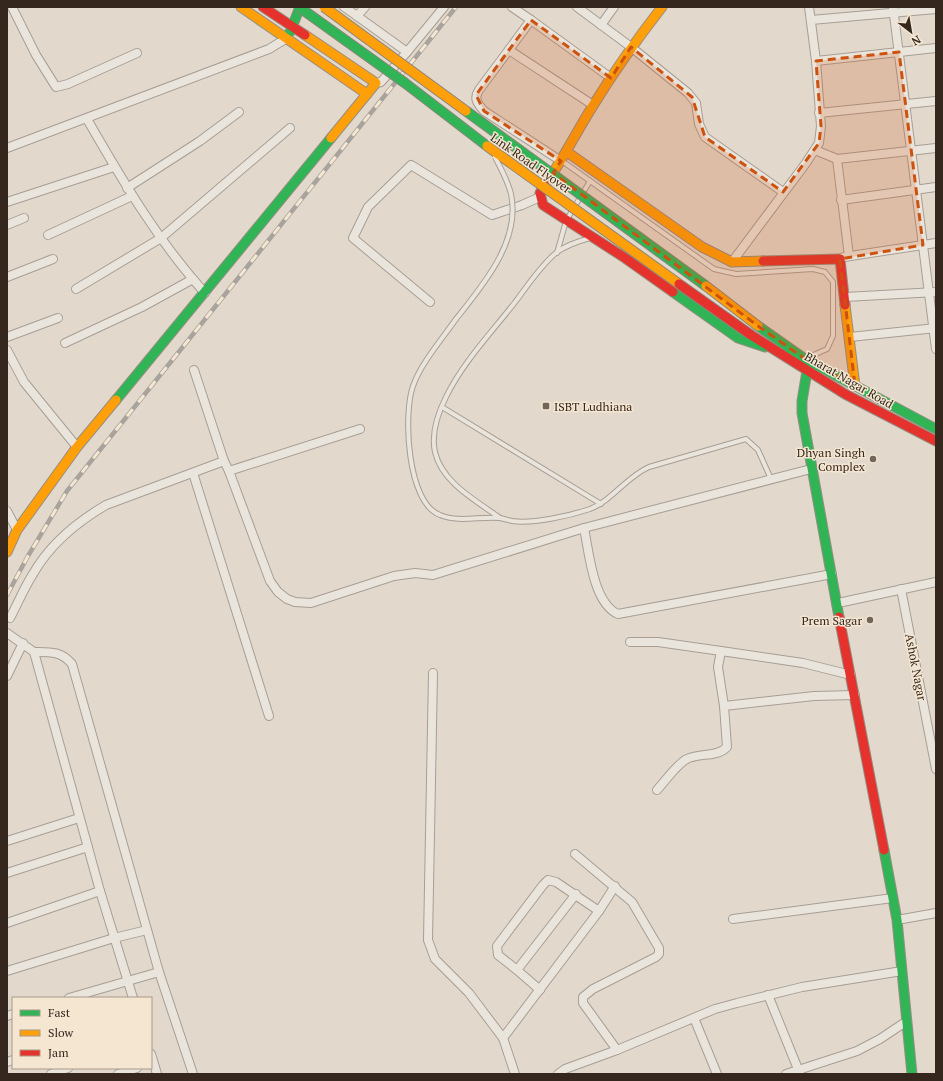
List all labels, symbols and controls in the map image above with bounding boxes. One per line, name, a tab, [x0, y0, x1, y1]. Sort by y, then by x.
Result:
north arrow	[891, 12, 931, 52]
text: N	[908, 32, 923, 49]
street label: Link Road Flyover	[488, 130, 575, 197]
street label: Bharat Nagar Road	[802, 348, 896, 412]
place label: ISBT Ludhiana	[554, 399, 632, 414]
marker: ISBT Ludhiana	[541, 401, 551, 411]
place label: Dhyan Singh Complex	[797, 445, 866, 474]
marker: Dhyan Singh Complex	[868, 454, 878, 464]
place label: Prem Sagar	[801, 613, 862, 628]
marker: Prem Sagar	[865, 615, 875, 625]
street label: Ashok Nagar	[902, 632, 930, 702]
legend	[12, 997, 152, 1069]
text: Fast	[48, 1005, 71, 1020]
text: Slow	[48, 1025, 74, 1040]
text: Jam	[48, 1045, 69, 1060]

